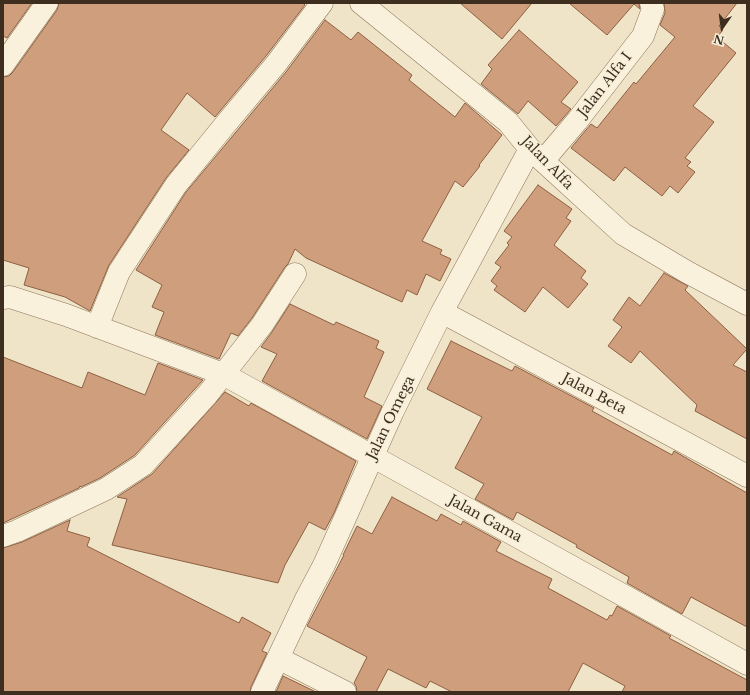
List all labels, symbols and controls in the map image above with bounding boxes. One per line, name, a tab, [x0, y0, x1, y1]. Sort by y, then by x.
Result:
north arrow	[702, 8, 742, 48]
text: N	[712, 32, 726, 48]
street label: Jalan Alfa I	[575, 49, 635, 121]
street label: Jalan Alfa	[517, 133, 577, 193]
street label: Jalan Beta	[559, 370, 629, 418]
street label: Jalan Omega	[363, 373, 419, 463]
street label: Jalan Gama	[445, 492, 525, 546]

